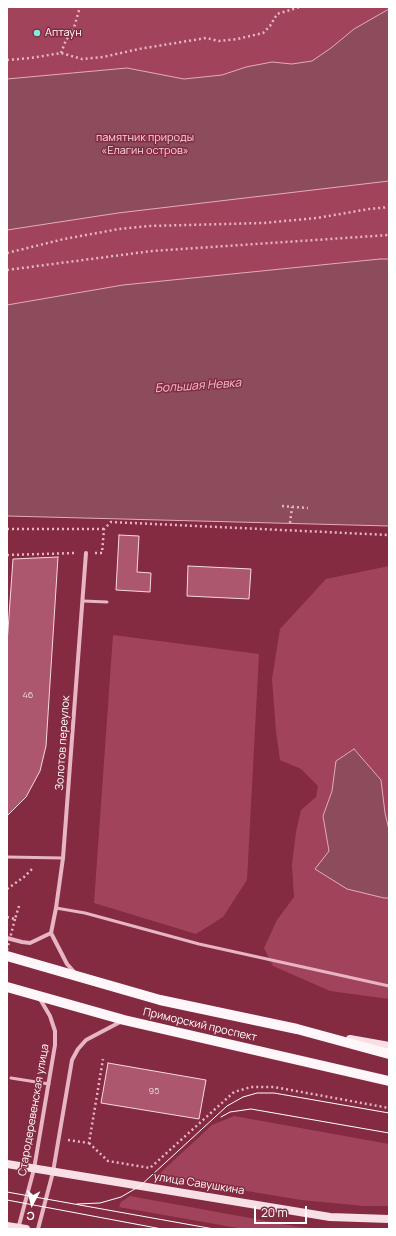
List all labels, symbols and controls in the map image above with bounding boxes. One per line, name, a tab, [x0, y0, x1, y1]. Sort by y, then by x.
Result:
place label: Аптаун	[45, 26, 82, 40]
marker: Аптаун	[32, 28, 42, 38]
park label: памятник природы «Елагин остров»	[96, 131, 194, 157]
water label: Большая Невка	[154, 376, 242, 396]
house number: 46	[23, 690, 33, 700]
street label: Золотов переулок	[53, 695, 73, 791]
street label: Приморский проспект	[142, 1005, 258, 1045]
street label: Стародеревенская улица	[16, 1043, 52, 1177]
house number: 95	[149, 1086, 159, 1096]
street label: улица Савушкина	[153, 1170, 245, 1198]
north arrow	[12, 1184, 52, 1224]
scale bar	[256, 1198, 309, 1224]
text: 20 m	[261, 1204, 288, 1221]
text: С	[26, 1208, 35, 1224]

